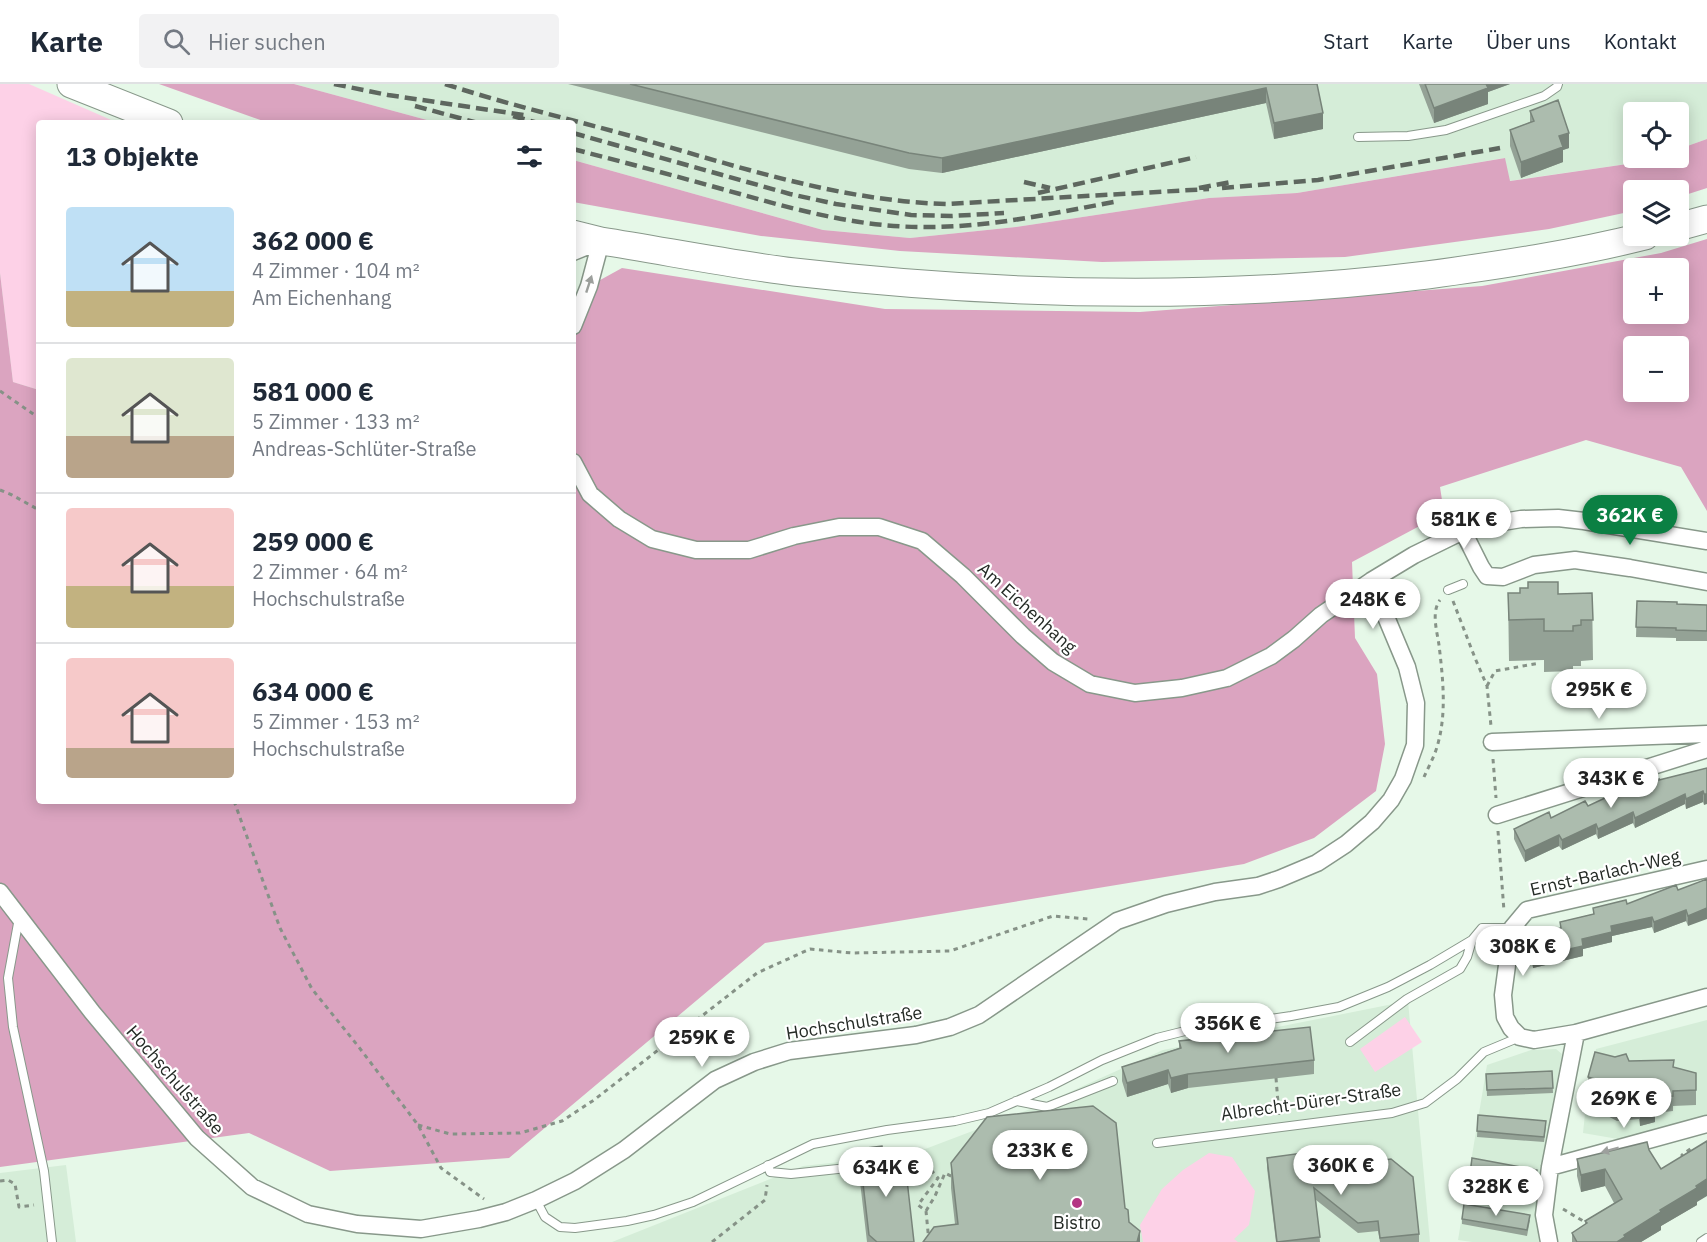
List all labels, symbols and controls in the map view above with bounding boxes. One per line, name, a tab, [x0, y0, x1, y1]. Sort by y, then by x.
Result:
search box	[139, 14, 559, 68]
text: Karte	[30, 23, 103, 60]
icon: search	[160, 25, 193, 58]
text: Hier suchen	[208, 27, 326, 56]
text: Start	[1323, 27, 1369, 55]
text: Karte	[1402, 27, 1453, 55]
text: Über uns	[1486, 27, 1571, 55]
text: Kontakt	[1604, 27, 1677, 55]
map controls	[1623, 102, 1689, 402]
button: locate	[1623, 102, 1689, 168]
text: 13 Objekte	[66, 139, 199, 173]
icon: filters	[513, 140, 546, 173]
button: layers	[1623, 180, 1689, 246]
text: 362 000 €	[252, 223, 374, 257]
icon: home	[114, 231, 186, 303]
text: 4 Zimmer · 104 m²	[252, 257, 420, 284]
button: +	[1623, 258, 1689, 324]
one-way arrow	[585, 275, 594, 293]
text: Am Eichenhang	[252, 284, 391, 311]
button: −	[1623, 336, 1689, 402]
text: 581 000 €	[252, 374, 374, 408]
icon: home	[114, 382, 186, 454]
text: 5 Zimmer · 133 m²	[252, 408, 420, 435]
text: Andreas-Schlüter-Straße	[252, 435, 476, 462]
pin: 362K €	[1581, 495, 1679, 546]
pin: 581K €	[1415, 499, 1513, 550]
text: 362K €	[1596, 501, 1664, 528]
text: 581K €	[1430, 505, 1498, 532]
text: 259 000 €	[252, 524, 374, 558]
icon: home	[114, 532, 186, 604]
street label: Am Eichenhang	[973, 557, 1082, 658]
text: 2 Zimmer · 64 m²	[252, 558, 408, 585]
pin: 248K €	[1324, 579, 1422, 630]
text: Hochschulstraße	[252, 585, 405, 612]
text: 248K €	[1339, 585, 1407, 612]
pin: 295K €	[1550, 669, 1648, 720]
text: 634 000 €	[252, 674, 374, 708]
text: 295K €	[1565, 675, 1633, 702]
icon: home	[114, 682, 186, 754]
text: 5 Zimmer · 153 m²	[252, 708, 420, 735]
text: Hochschulstraße	[252, 735, 405, 762]
pin: 343K €	[1562, 758, 1660, 809]
text: 343K €	[1577, 764, 1645, 791]
street label: Ernst-Barlach-Weg	[1528, 844, 1682, 901]
pin: 308K €	[1474, 926, 1572, 977]
text: 308K €	[1489, 932, 1557, 959]
street label: Hochschulstraße	[784, 1000, 924, 1045]
pin: 356K €	[1179, 1003, 1277, 1054]
text: 356K €	[1194, 1009, 1262, 1036]
pin: 259K €	[653, 1017, 751, 1068]
street label: Hochschulstraße	[122, 1020, 229, 1139]
text: 259K €	[668, 1023, 736, 1050]
street label: Albrecht-Dürer-Straße	[1219, 1077, 1403, 1126]
pin: 269K €	[1575, 1078, 1673, 1129]
text: 269K €	[1590, 1084, 1658, 1111]
pin: 233K €	[991, 1130, 1089, 1181]
text: 233K €	[1006, 1136, 1074, 1163]
pin: 360K €	[1292, 1145, 1390, 1196]
one-way arrow	[1601, 1146, 1619, 1156]
pin: 634K €	[837, 1147, 935, 1198]
text: 360K €	[1307, 1151, 1375, 1178]
text: 634K €	[852, 1153, 920, 1180]
pin: 328K €	[1447, 1166, 1545, 1217]
text: 328K €	[1462, 1172, 1530, 1199]
marker: Bistro	[1070, 1196, 1084, 1210]
place label: Bistro	[1053, 1211, 1101, 1234]

